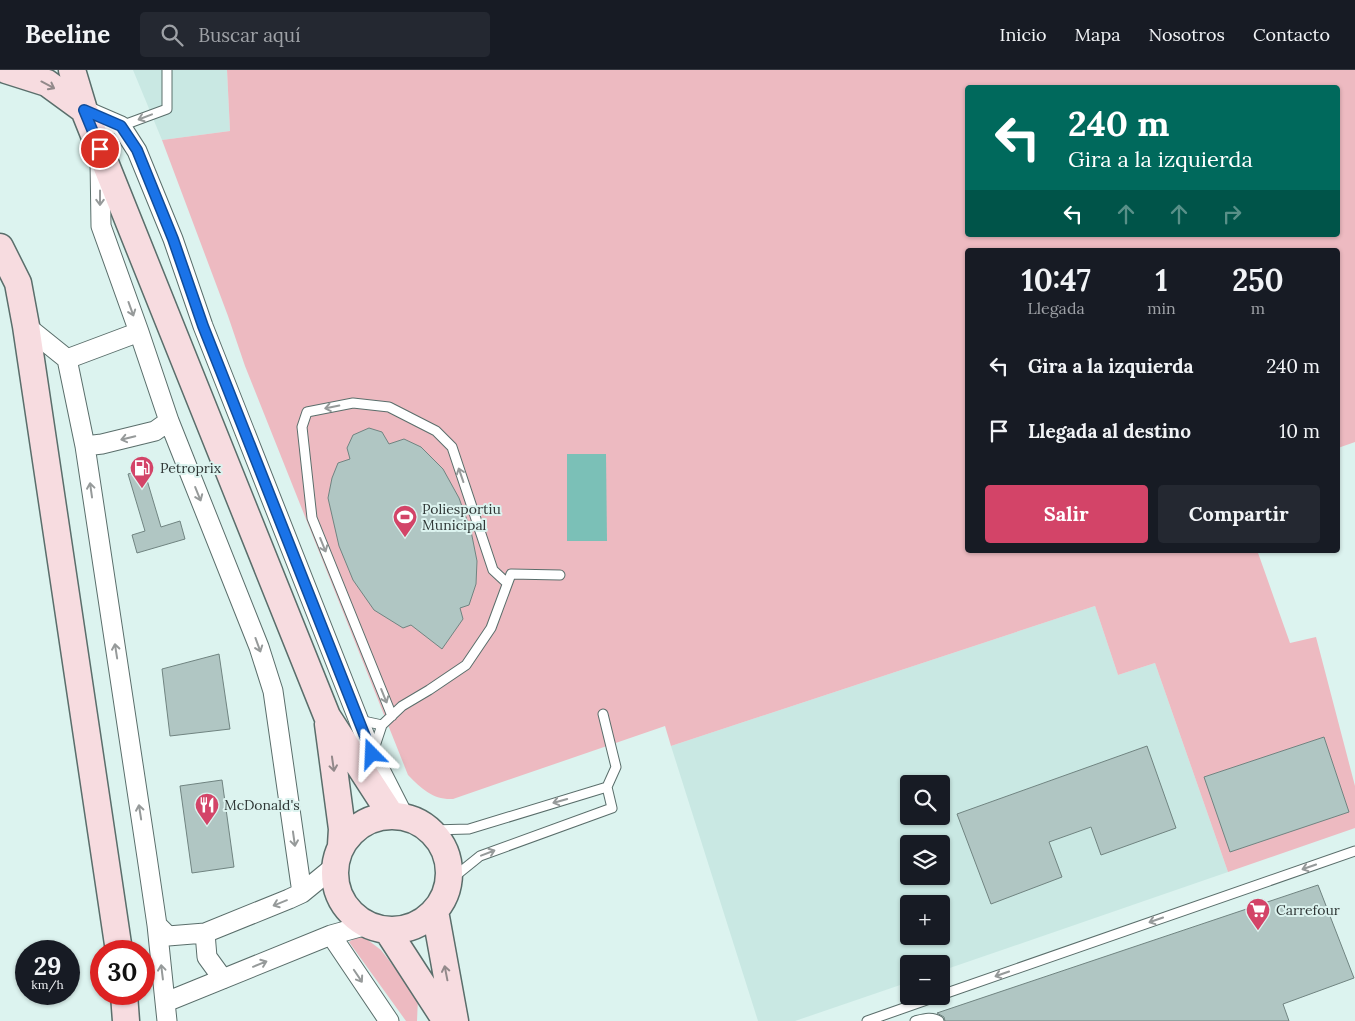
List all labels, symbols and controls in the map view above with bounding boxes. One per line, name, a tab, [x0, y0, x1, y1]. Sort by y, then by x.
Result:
search box	[140, 12, 490, 57]
text: Beeline	[25, 19, 110, 50]
icon: search	[158, 21, 186, 49]
text: Buscar aquí	[198, 23, 300, 47]
text: Inicio	[1000, 23, 1047, 46]
text: Mapa	[1075, 23, 1120, 46]
text: Nosotros	[1148, 23, 1225, 46]
text: Contacto	[1253, 23, 1330, 46]
one-way arrow	[40, 80, 54, 90]
text: 240 m	[1068, 101, 1169, 146]
icon: left	[985, 105, 1050, 170]
one-way arrow	[138, 112, 153, 122]
pin	[79, 128, 121, 170]
icon: arrive	[86, 135, 114, 163]
text: Gira a la izquierda	[1068, 145, 1253, 173]
one-way arrow	[95, 190, 105, 206]
icon: left	[1059, 200, 1087, 228]
icon: ahead	[1112, 200, 1140, 228]
icon: ahead	[1165, 200, 1193, 228]
icon: right	[1218, 200, 1246, 228]
text: 10:47	[1021, 261, 1091, 299]
text: 1	[1155, 261, 1168, 299]
text: 250	[1232, 261, 1284, 299]
text: Llegada	[1028, 298, 1085, 318]
text: min	[1147, 298, 1176, 318]
text: m	[1251, 298, 1265, 318]
one-way arrow	[127, 301, 136, 316]
icon: left	[985, 352, 1013, 380]
text: Gira a la izquierda	[1028, 354, 1194, 378]
text: 240 m	[1266, 354, 1320, 378]
one-way arrow	[325, 402, 341, 412]
icon: arrive	[985, 417, 1013, 445]
text: Llegada al destino	[1028, 419, 1191, 443]
text: 10 m	[1279, 419, 1320, 443]
one-way arrow	[121, 434, 137, 443]
fuel station icon: Petroprix	[129, 455, 155, 489]
place label: Petroprix	[160, 459, 222, 477]
one-way arrow	[456, 467, 466, 483]
one-way arrow	[86, 483, 96, 499]
button: Salir	[985, 485, 1148, 543]
button: Compartir	[1158, 485, 1320, 543]
one-way arrow	[194, 486, 203, 501]
place label: Poliesportiu Municipal	[422, 500, 501, 534]
sports icon: Poliesportiu Municipal	[392, 504, 418, 538]
one-way arrow	[319, 537, 328, 552]
one-way arrow	[254, 637, 263, 653]
one-way arrow	[110, 643, 120, 659]
one-way arrow	[379, 688, 389, 703]
position arrow	[345, 727, 397, 779]
one-way arrow	[328, 756, 338, 772]
map controls	[900, 775, 950, 1005]
button: search	[900, 775, 950, 825]
restaurant icon: McDonald's	[194, 792, 220, 826]
place label: McDonald's	[224, 796, 300, 814]
one-way arrow	[553, 796, 569, 806]
one-way arrow	[135, 804, 145, 820]
one-way arrow	[289, 831, 299, 847]
button: layers	[900, 835, 950, 885]
one-way arrow	[480, 848, 496, 857]
one-way arrow	[1302, 863, 1317, 872]
button: +	[900, 895, 950, 945]
supermarket icon: Carrefour	[1245, 897, 1271, 931]
one-way arrow	[273, 898, 288, 908]
place label: Carrefour	[1276, 901, 1340, 919]
one-way arrow	[1148, 916, 1164, 926]
speed limit sign: 30	[90, 940, 155, 1005]
text: 29	[34, 950, 61, 982]
button: −	[900, 955, 950, 1005]
one-way arrow	[251, 959, 267, 968]
one-way arrow	[157, 965, 167, 981]
one-way arrow	[441, 966, 451, 982]
one-way arrow	[354, 968, 364, 982]
one-way arrow	[995, 970, 1010, 979]
text: km/h	[31, 977, 64, 992]

